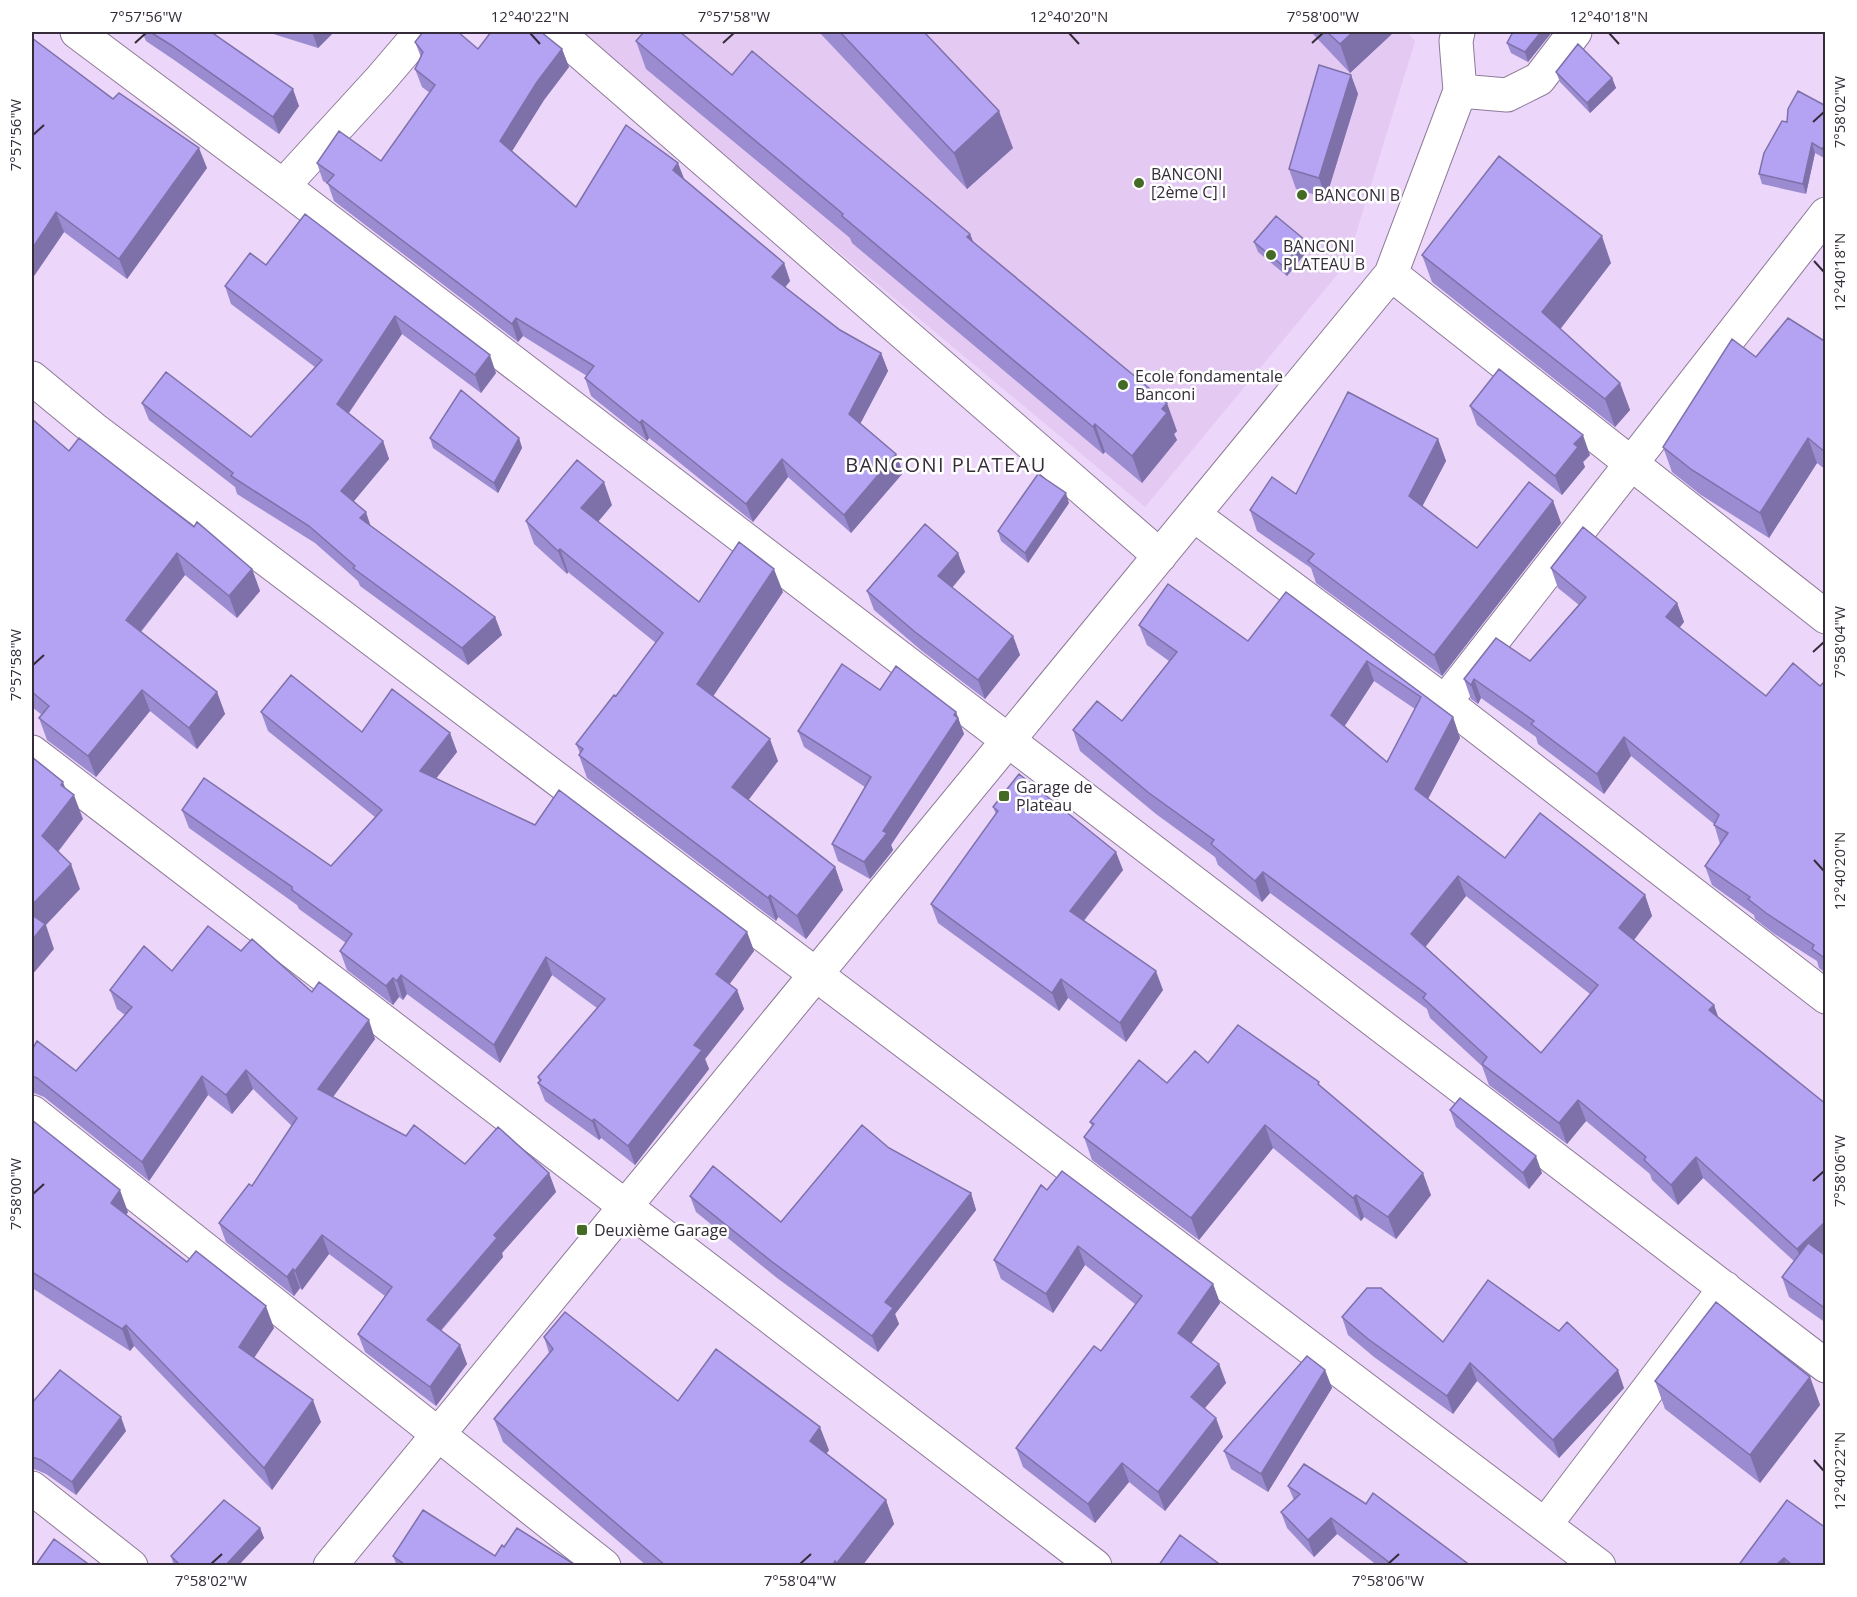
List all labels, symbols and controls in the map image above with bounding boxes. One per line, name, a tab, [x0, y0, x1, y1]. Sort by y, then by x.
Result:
text: 7°57'56"W	[110, 6, 182, 26]
text: 12°40'22"N	[491, 6, 569, 26]
text: 7°57'58"W	[698, 6, 770, 26]
text: 12°40'20"N	[1030, 6, 1108, 26]
text: 7°58'00"W	[1287, 6, 1359, 26]
text: 12°40'18"N	[1570, 6, 1648, 26]
text: 7°58'02"W	[1829, 76, 1849, 148]
text: 7°57'56"W	[5, 99, 25, 171]
place label: BANCONI [2ème C] I	[1151, 163, 1226, 203]
marker: BANCONI [2ème C] I	[1132, 176, 1146, 190]
place label: BANCONI B	[1314, 184, 1400, 206]
marker: BANCONI B	[1295, 188, 1309, 202]
text: 12°40'18"N	[1829, 233, 1849, 311]
place label: BANCONI PLATEAU B	[1283, 235, 1365, 275]
marker: BANCONI PLATEAU B	[1264, 248, 1278, 262]
place label: Ecole fondamentale Banconi	[1135, 365, 1283, 405]
marker: Ecole fondamentale Banconi	[1116, 378, 1130, 392]
district label: BANCONI PLATEAU	[845, 451, 1047, 478]
text: 7°58'04"W	[1829, 606, 1849, 678]
text: 7°57'58"W	[5, 629, 25, 701]
place label: Garage de Plateau	[1016, 776, 1093, 816]
marker: Garage de Plateau	[997, 789, 1011, 803]
text: 12°40'20"N	[1829, 832, 1849, 910]
text: 7°58'06"W	[1829, 1135, 1849, 1207]
text: 7°58'00"W	[5, 1158, 25, 1230]
place label: Deuxième Garage	[594, 1219, 727, 1241]
marker: Deuxième Garage	[575, 1223, 589, 1237]
text: 12°40'22"N	[1829, 1432, 1849, 1510]
text: 7°58'02"W	[175, 1570, 247, 1590]
text: 7°58'04"W	[764, 1570, 836, 1590]
text: 7°58'06"W	[1352, 1570, 1424, 1590]

